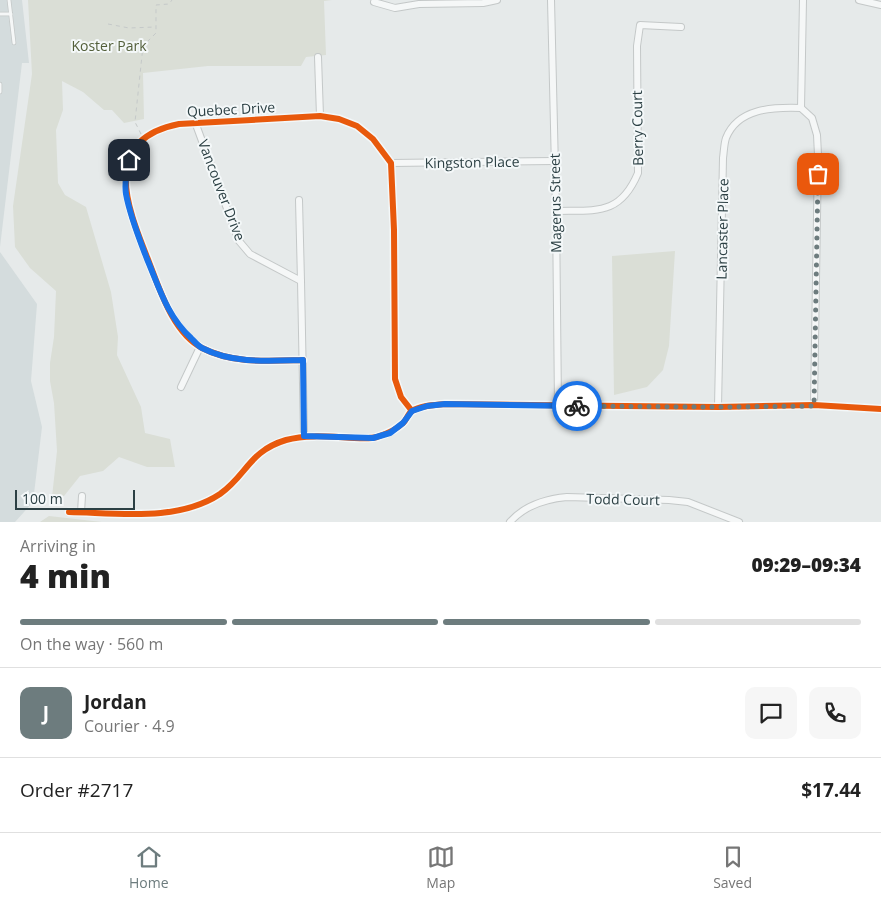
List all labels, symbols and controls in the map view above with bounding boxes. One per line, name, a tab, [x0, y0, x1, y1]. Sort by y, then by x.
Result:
park label: Koster Park	[71, 36, 147, 55]
street label: Berry Court	[627, 90, 647, 166]
street label: Quebec Drive	[186, 97, 276, 121]
street label: Vancouver Drive	[194, 137, 250, 243]
pin	[108, 139, 150, 181]
icon: home	[115, 146, 143, 174]
street label: Kingston Place	[424, 152, 520, 172]
street label: Magerus Street	[545, 153, 565, 253]
pin	[797, 153, 839, 195]
icon: bag	[804, 160, 832, 188]
street label: Lancaster Place	[712, 178, 732, 280]
courier	[552, 381, 602, 431]
icon: bike	[563, 392, 591, 420]
scale bar	[15, 487, 135, 510]
text: 100 m	[22, 489, 63, 508]
street label: Todd Court	[586, 489, 660, 509]
text: Arriving in	[20, 535, 96, 557]
text: 09:29–09:34	[751, 552, 861, 578]
text: 4 min	[20, 554, 111, 597]
text: On the way · 560 m	[20, 633, 163, 655]
button: chat	[745, 687, 797, 739]
button: phone	[809, 687, 861, 739]
text: Jordan	[84, 689, 147, 715]
text: J	[43, 700, 49, 726]
text: Courier · 4.9	[84, 715, 175, 737]
text: Order #2717	[20, 777, 133, 803]
text: $17.44	[801, 777, 861, 803]
tab: Home	[129, 843, 169, 892]
tab: Map	[426, 843, 455, 892]
tab: Saved	[713, 843, 752, 892]

